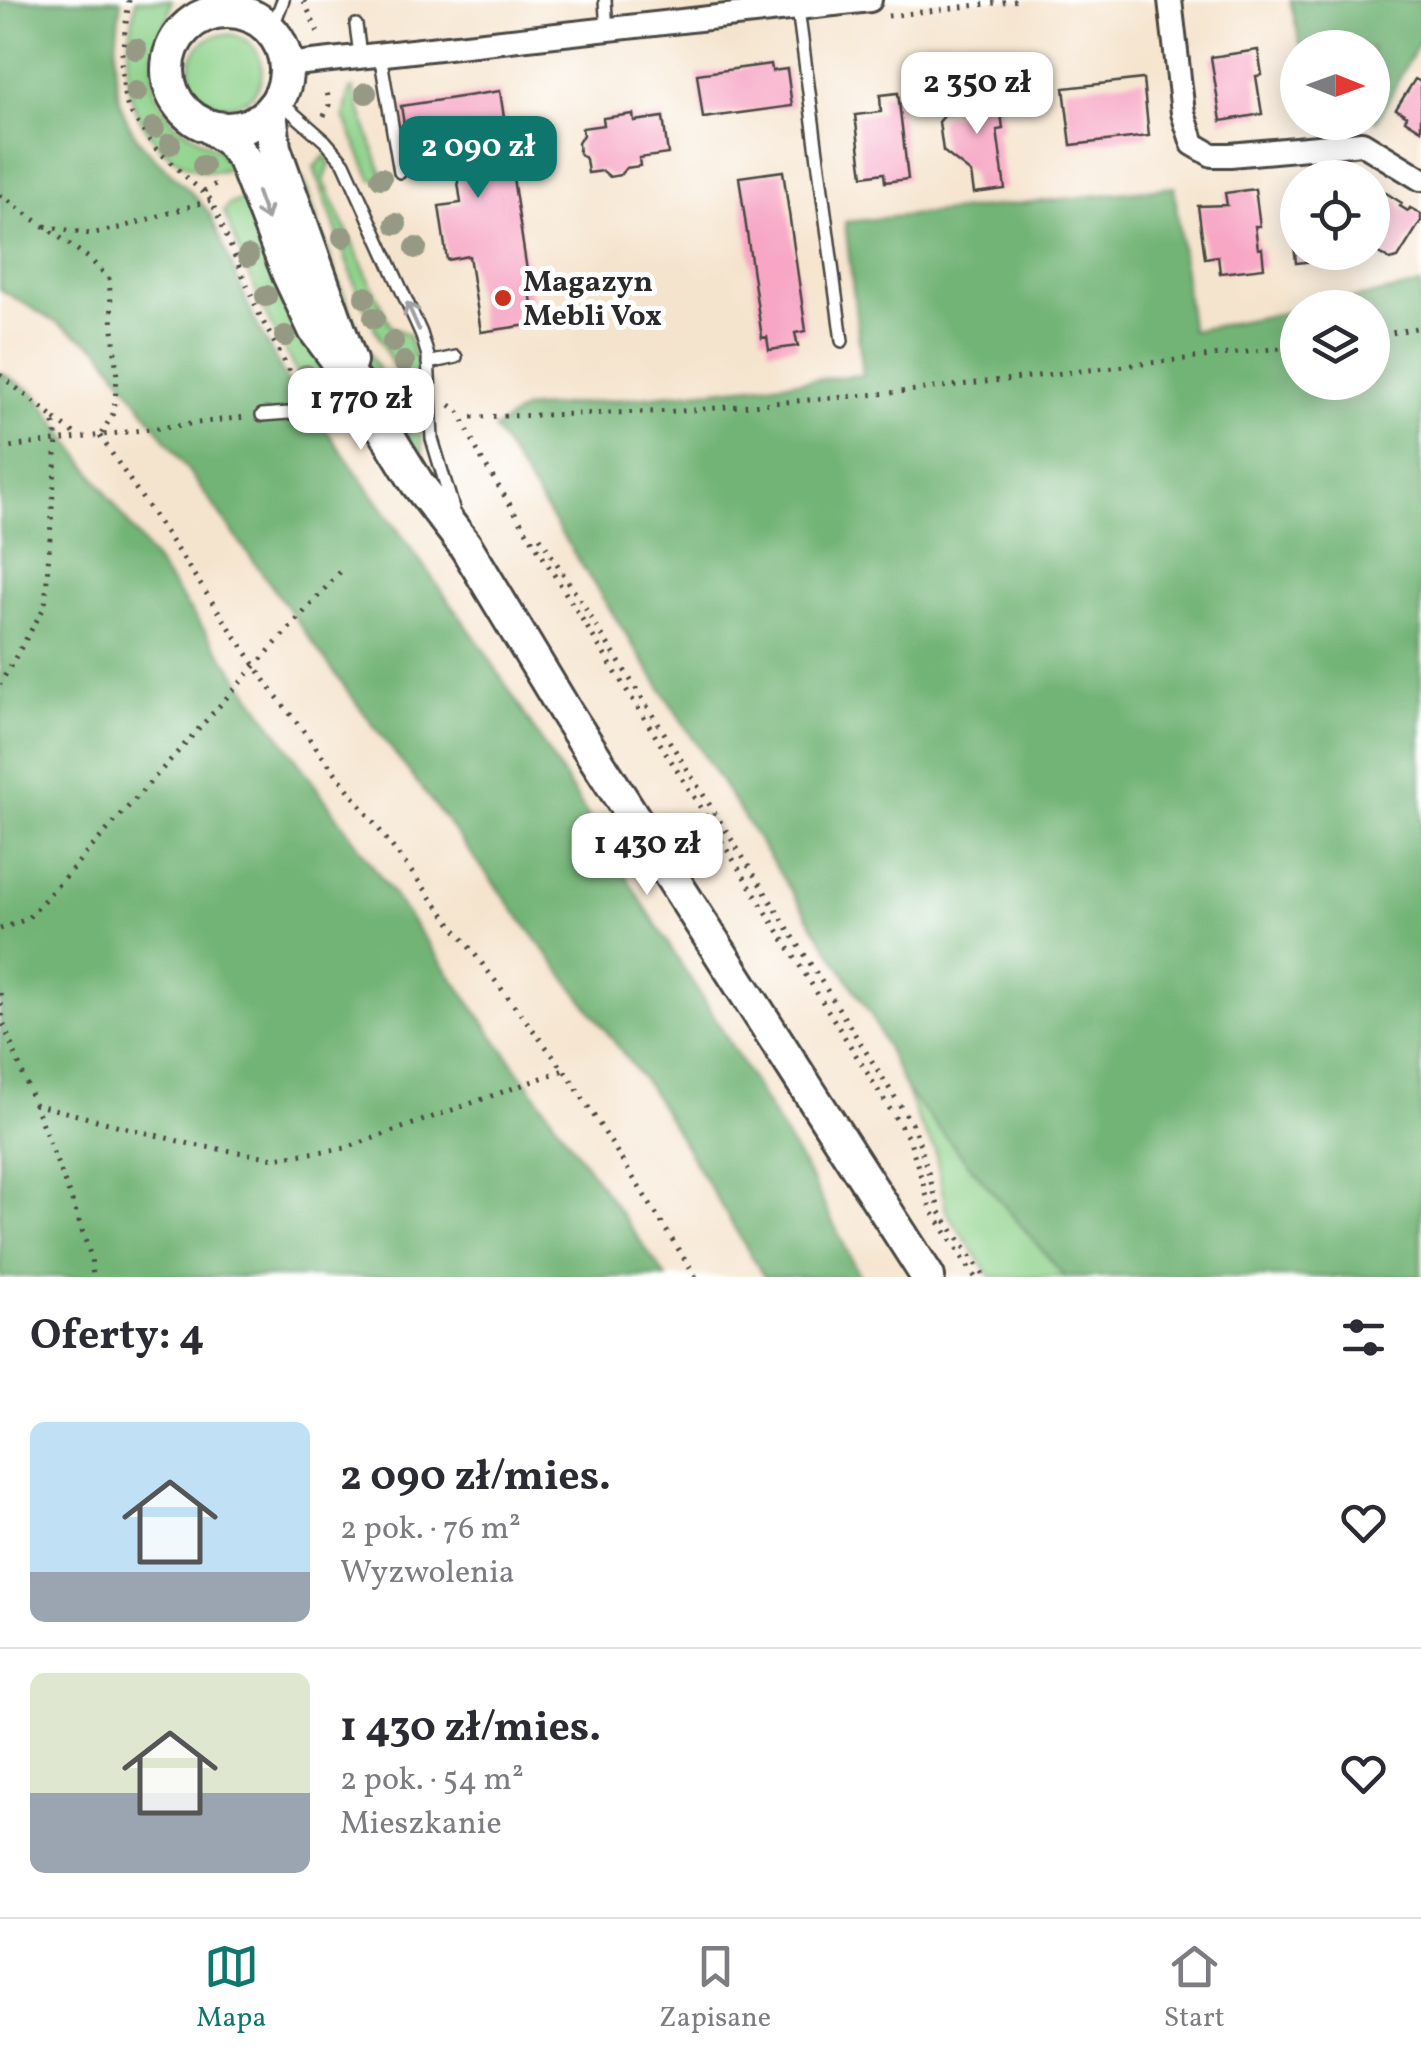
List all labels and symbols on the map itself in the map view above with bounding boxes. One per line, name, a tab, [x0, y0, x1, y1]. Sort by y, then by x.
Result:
north arrow	[1280, 30, 1390, 140]
pin: 2 350 zł	[874, 52, 1080, 137]
pin: 2 090 zł	[375, 116, 581, 201]
one-way arrow	[254, 189, 272, 220]
place label: Magazyn Mebli Vox	[523, 262, 662, 338]
marker: Magazyn Mebli Vox	[492, 287, 514, 309]
one-way arrow	[403, 301, 421, 332]
pin: 1 770 zł	[258, 368, 464, 453]
pin: 1 430 zł	[544, 813, 750, 898]

